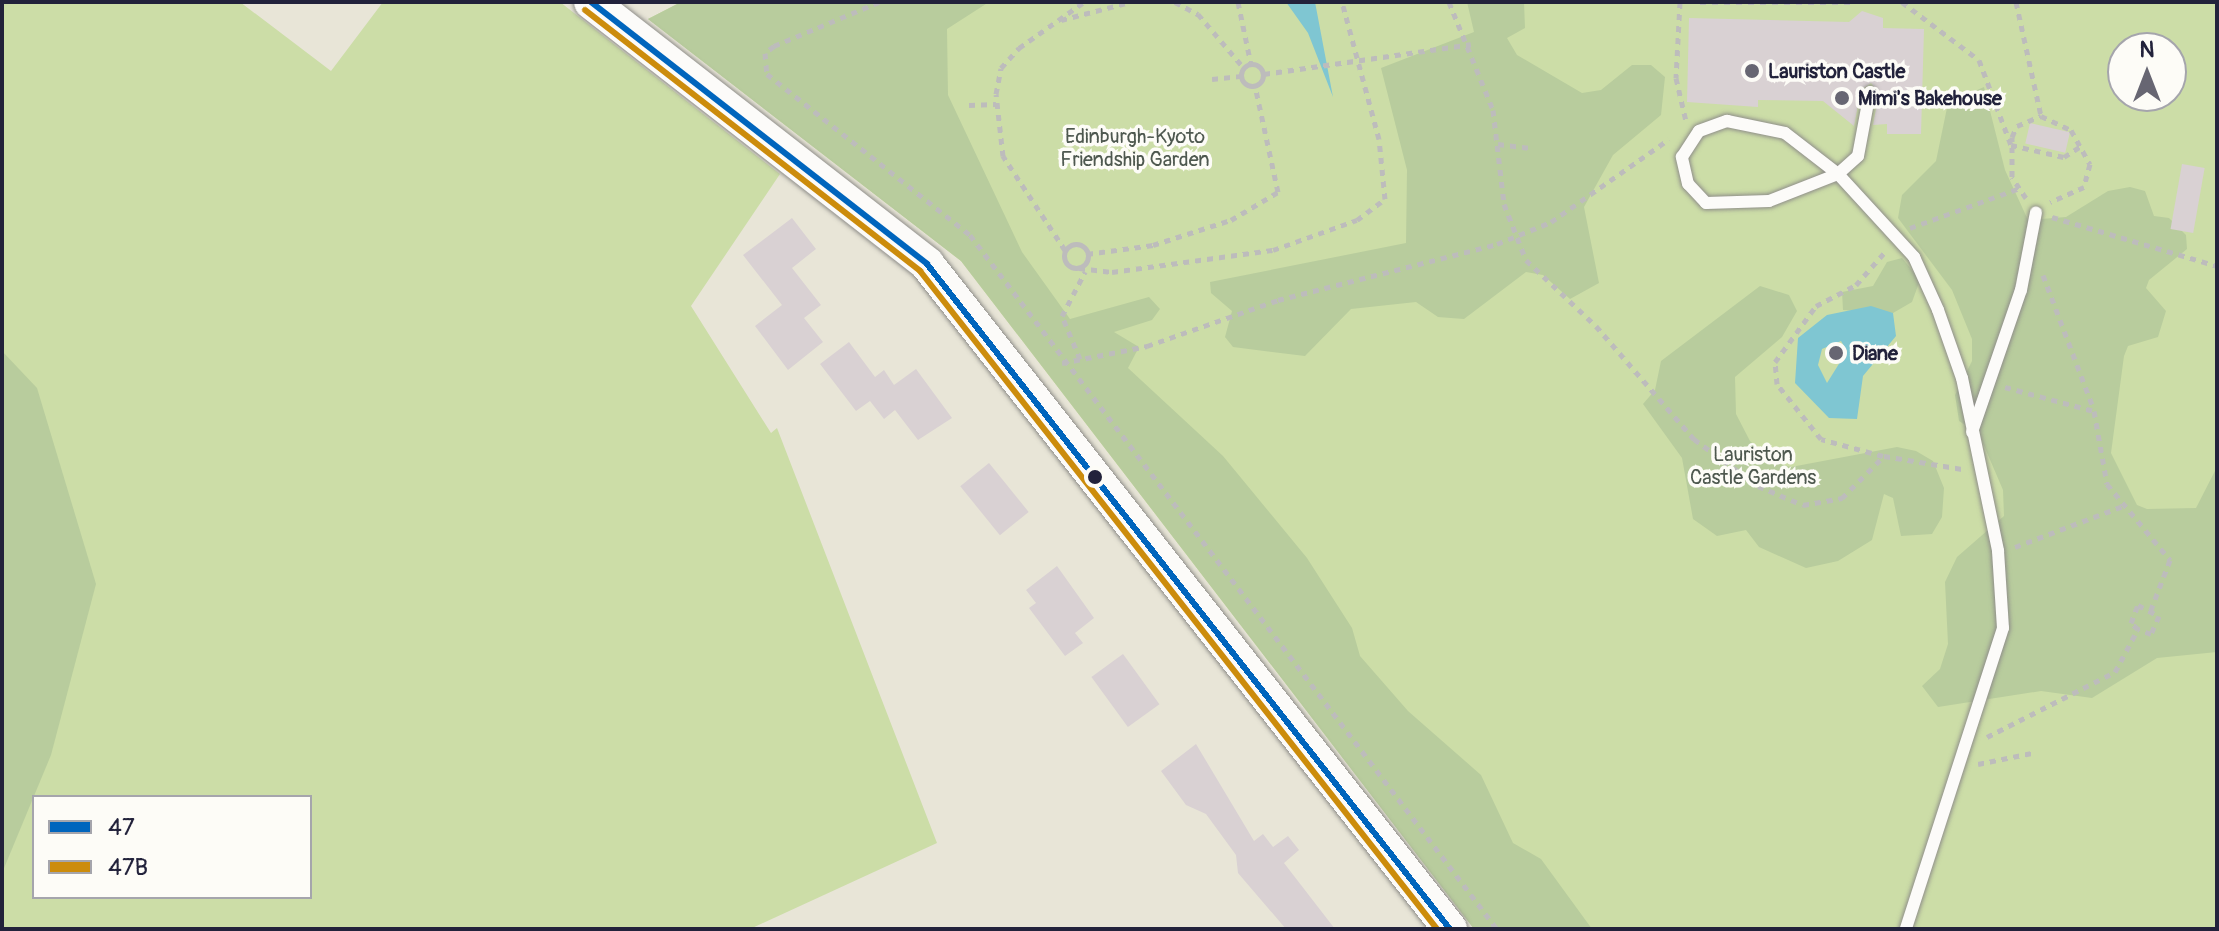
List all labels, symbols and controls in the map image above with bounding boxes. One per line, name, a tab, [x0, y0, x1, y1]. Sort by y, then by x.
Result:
north arrow	[2107, 32, 2187, 112]
text: N	[2140, 36, 2154, 64]
place label: Lauriston Castle	[1768, 59, 1905, 83]
marker: Lauriston Castle	[1743, 62, 1761, 80]
place label: Mimi's Bakehouse	[1858, 86, 2002, 110]
marker: Mimi's Bakehouse	[1833, 89, 1851, 107]
park label: Edinburgh-Kyoto Friendship Garden	[1060, 125, 1210, 172]
place label: Diane	[1852, 341, 1898, 365]
marker: Diane	[1827, 344, 1845, 362]
park label: Lauriston Castle Gardens	[1690, 443, 1816, 490]
unlabelled marker	[1087, 469, 1103, 485]
legend	[32, 795, 312, 899]
text: 47	[108, 813, 135, 842]
text: 47B	[108, 853, 148, 882]

